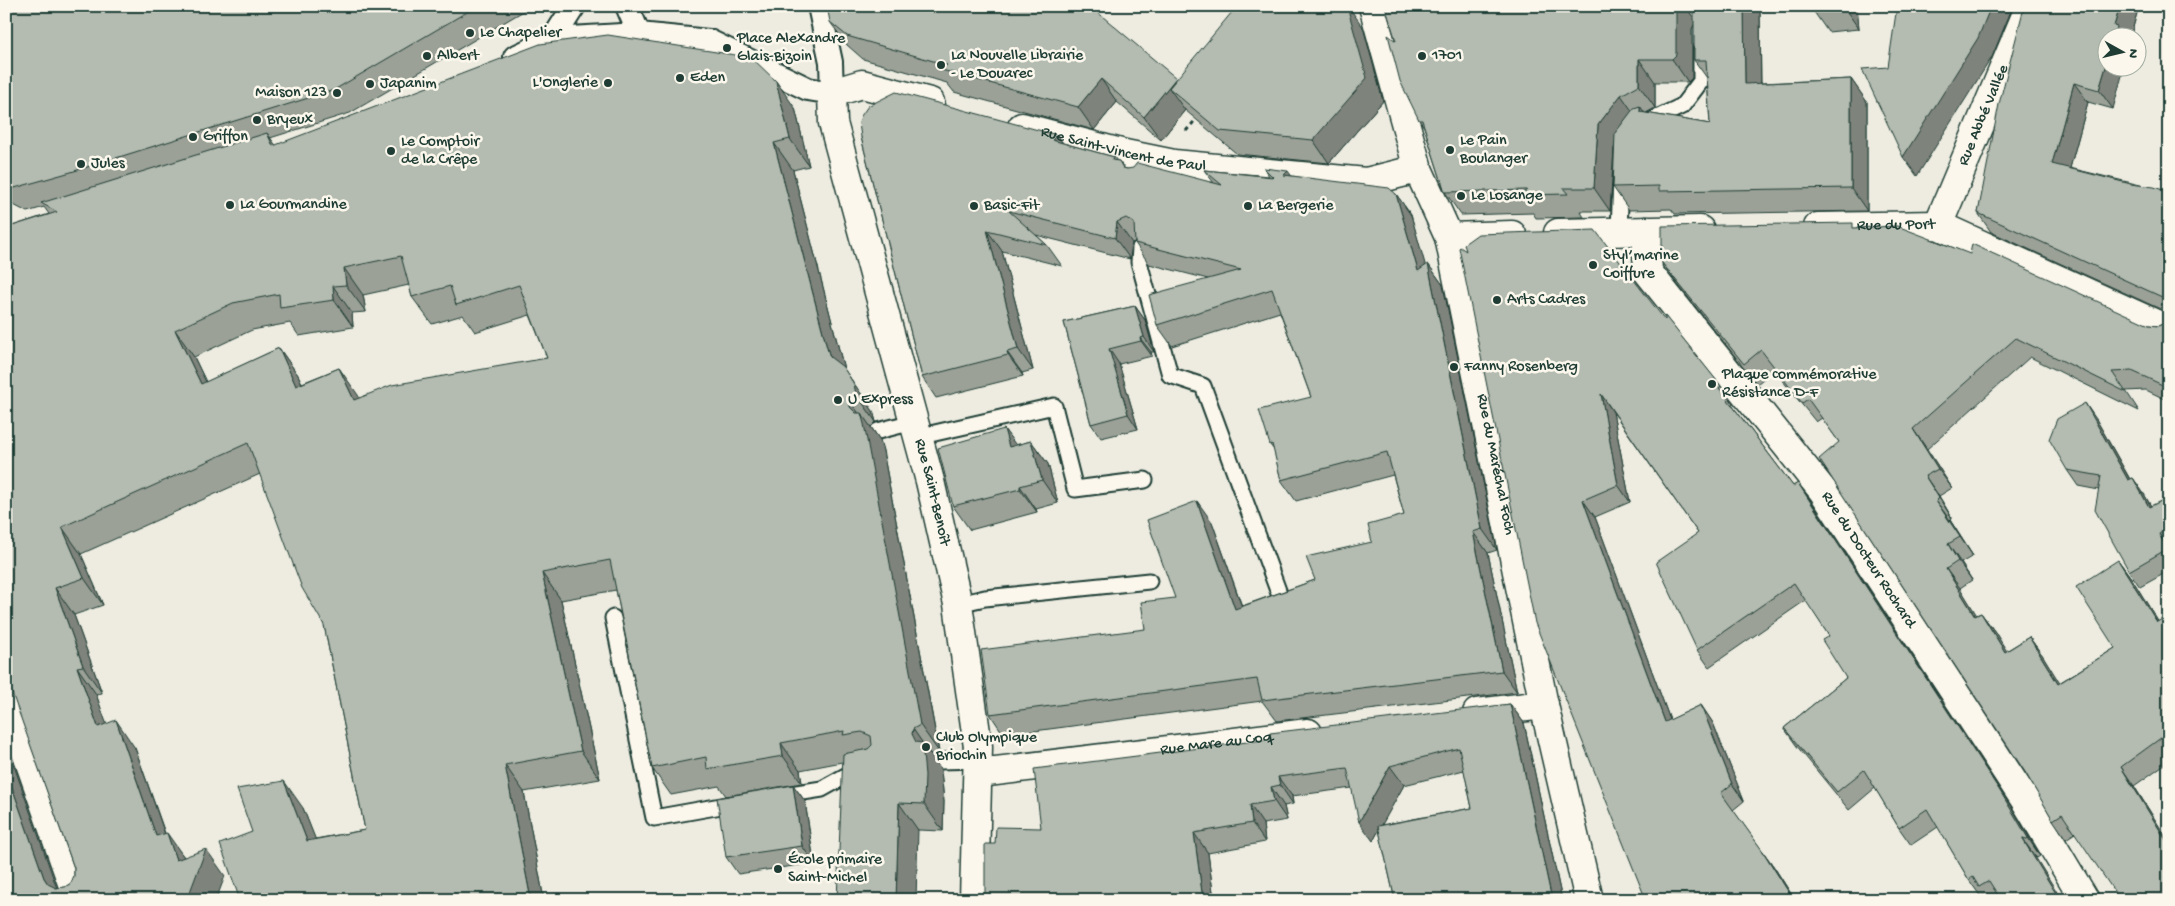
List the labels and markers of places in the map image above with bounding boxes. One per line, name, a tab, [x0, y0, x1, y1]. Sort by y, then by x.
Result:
place label: Le Chapelier	[480, 24, 562, 43]
marker: Le Chapelier	[464, 27, 476, 39]
place label: Place Alexandre Glais-Bizoin	[736, 30, 846, 67]
marker: Place Alexandre Glais-Bizoin	[721, 42, 733, 54]
place label: Albert	[437, 47, 480, 66]
place label: La Nouvelle Librairie - Le Douarec	[951, 47, 1084, 84]
place label: 1701	[1431, 47, 1462, 66]
marker: Albert	[421, 50, 433, 62]
marker: 1701	[1416, 50, 1428, 62]
marker: La Nouvelle Librairie - Le Douarec	[935, 59, 947, 71]
place label: Eden	[690, 69, 726, 88]
marker: Eden	[674, 72, 686, 84]
place label: L'Onglerie	[533, 74, 599, 93]
place label: Japanim	[380, 75, 437, 94]
marker: L'Onglerie	[602, 77, 614, 89]
marker: Japanim	[364, 78, 376, 90]
place label: Maison 123	[255, 84, 327, 103]
marker: Maison 123	[331, 87, 343, 99]
place label: Bryeux	[266, 111, 313, 130]
marker: Bryeux	[251, 114, 263, 126]
place label: Griffon	[203, 128, 248, 147]
marker: Griffon	[187, 131, 199, 143]
place label: Le Pain Boulanger	[1459, 132, 1528, 169]
place label: Le Comptoir de la Crêpe	[401, 133, 480, 170]
marker: Le Pain Boulanger	[1444, 144, 1456, 156]
marker: Le Comptoir de la Crêpe	[385, 145, 397, 157]
place label: Jules	[91, 155, 126, 174]
marker: Jules	[75, 158, 87, 170]
place label: Le Losange	[1471, 187, 1544, 206]
marker: Le Losange	[1455, 190, 1467, 202]
place label: La Gourmandine	[240, 196, 347, 215]
place label: Basic-Fit	[983, 197, 1041, 216]
place label: La Bergerie	[1258, 197, 1334, 216]
marker: La Gourmandine	[224, 199, 236, 211]
marker: Basic-Fit	[968, 200, 980, 212]
marker: La Bergerie	[1242, 200, 1254, 212]
place label: Styl’marine Coiffure	[1603, 247, 1679, 284]
marker: Styl’marine Coiffure	[1587, 259, 1599, 271]
place label: Arts Cadres	[1507, 291, 1586, 310]
marker: Arts Cadres	[1491, 294, 1503, 306]
place label: Fanny Rosenberg	[1463, 358, 1578, 377]
marker: Fanny Rosenberg	[1448, 361, 1460, 373]
place label: Plaque commémorative Résistance D-F	[1721, 366, 1877, 403]
marker: Plaque commémorative Résistance D-F	[1706, 378, 1718, 390]
place label: U Express	[848, 391, 914, 410]
marker: U Express	[832, 394, 844, 406]
place label: Club Olympique Briochin	[935, 729, 1038, 766]
marker: Club Olympique Briochin	[920, 741, 932, 753]
place label: École primaire Saint-Michel	[788, 851, 883, 888]
marker: École primaire Saint-Michel	[772, 863, 784, 875]

